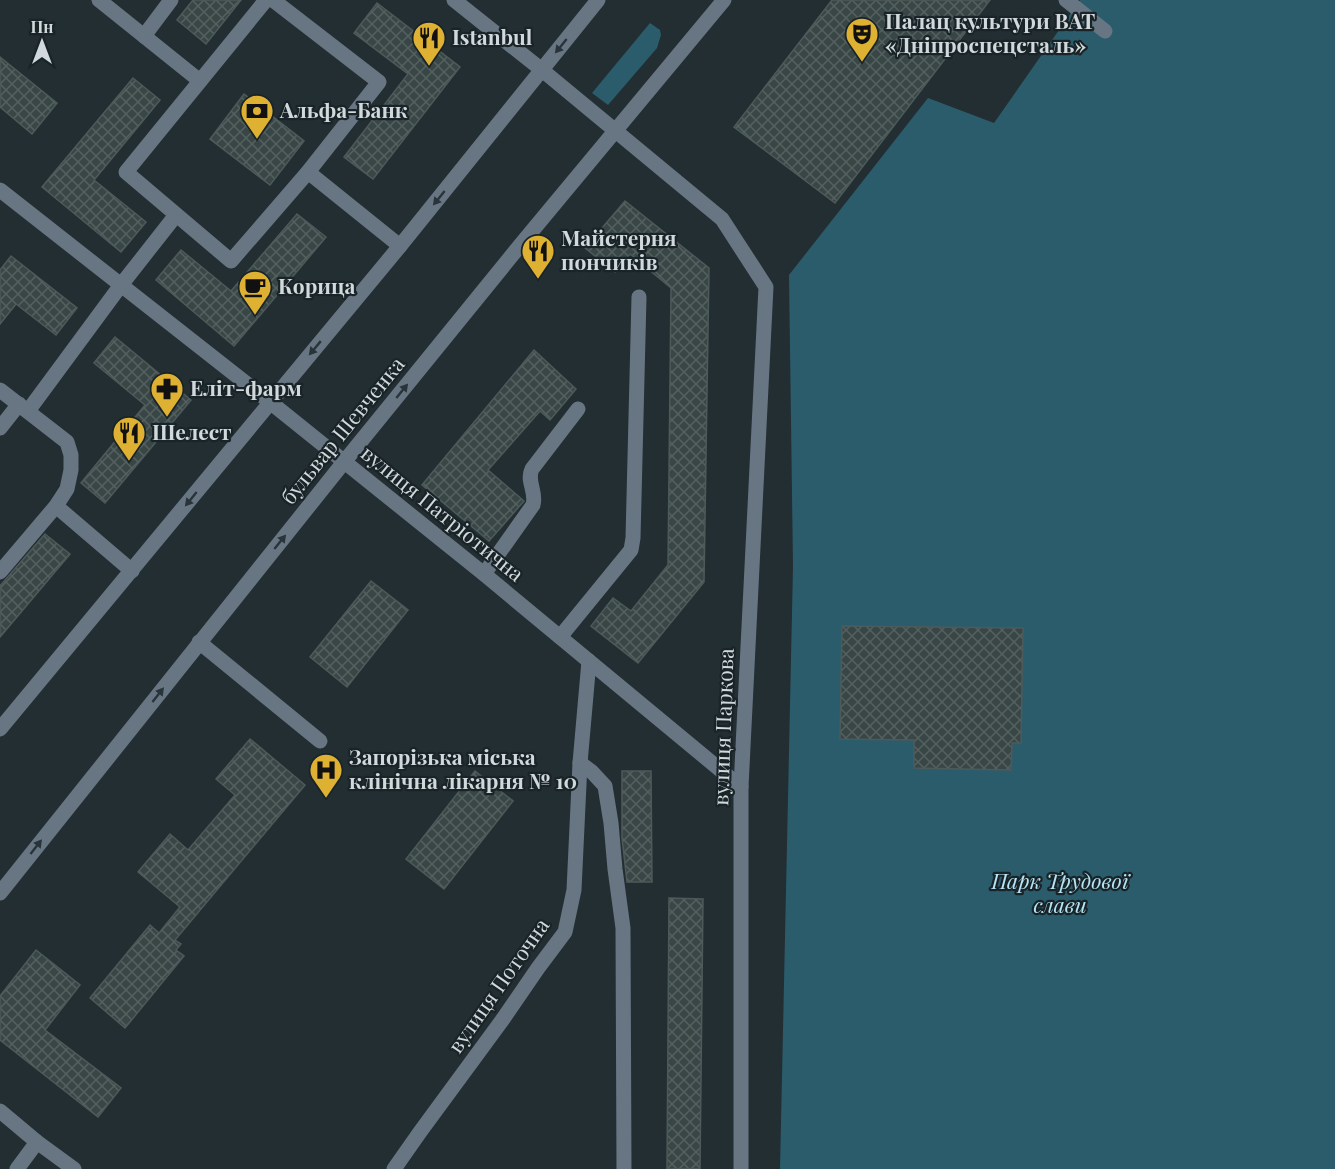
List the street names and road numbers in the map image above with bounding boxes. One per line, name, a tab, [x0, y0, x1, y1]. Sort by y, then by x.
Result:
street label: бульвар Шевченка	[273, 350, 410, 509]
street label: вулиця Патріотична	[356, 438, 531, 587]
street label: вулиця Паркова	[705, 647, 739, 806]
street label: вулиця Поточна	[440, 911, 555, 1058]

